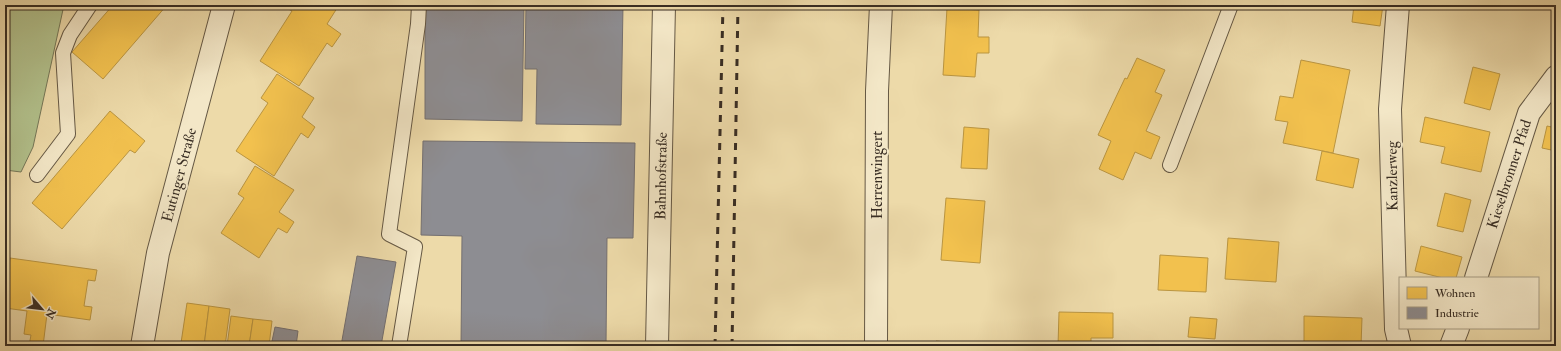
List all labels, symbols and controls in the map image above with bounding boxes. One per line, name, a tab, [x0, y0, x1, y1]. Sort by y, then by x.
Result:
street label: Kieselbronner Pfad	[1483, 117, 1536, 231]
street label: Eutinger Straße	[158, 126, 201, 224]
street label: Herrenwingert	[868, 131, 887, 219]
street label: Bahnhofstraße	[651, 132, 672, 220]
street label: Kanzlerweg	[1382, 140, 1403, 211]
legend	[1399, 277, 1539, 329]
text: Wohnen	[1434, 286, 1476, 301]
north arrow	[22, 289, 62, 329]
text: N	[42, 305, 59, 322]
text: Industrie	[1435, 306, 1479, 321]

